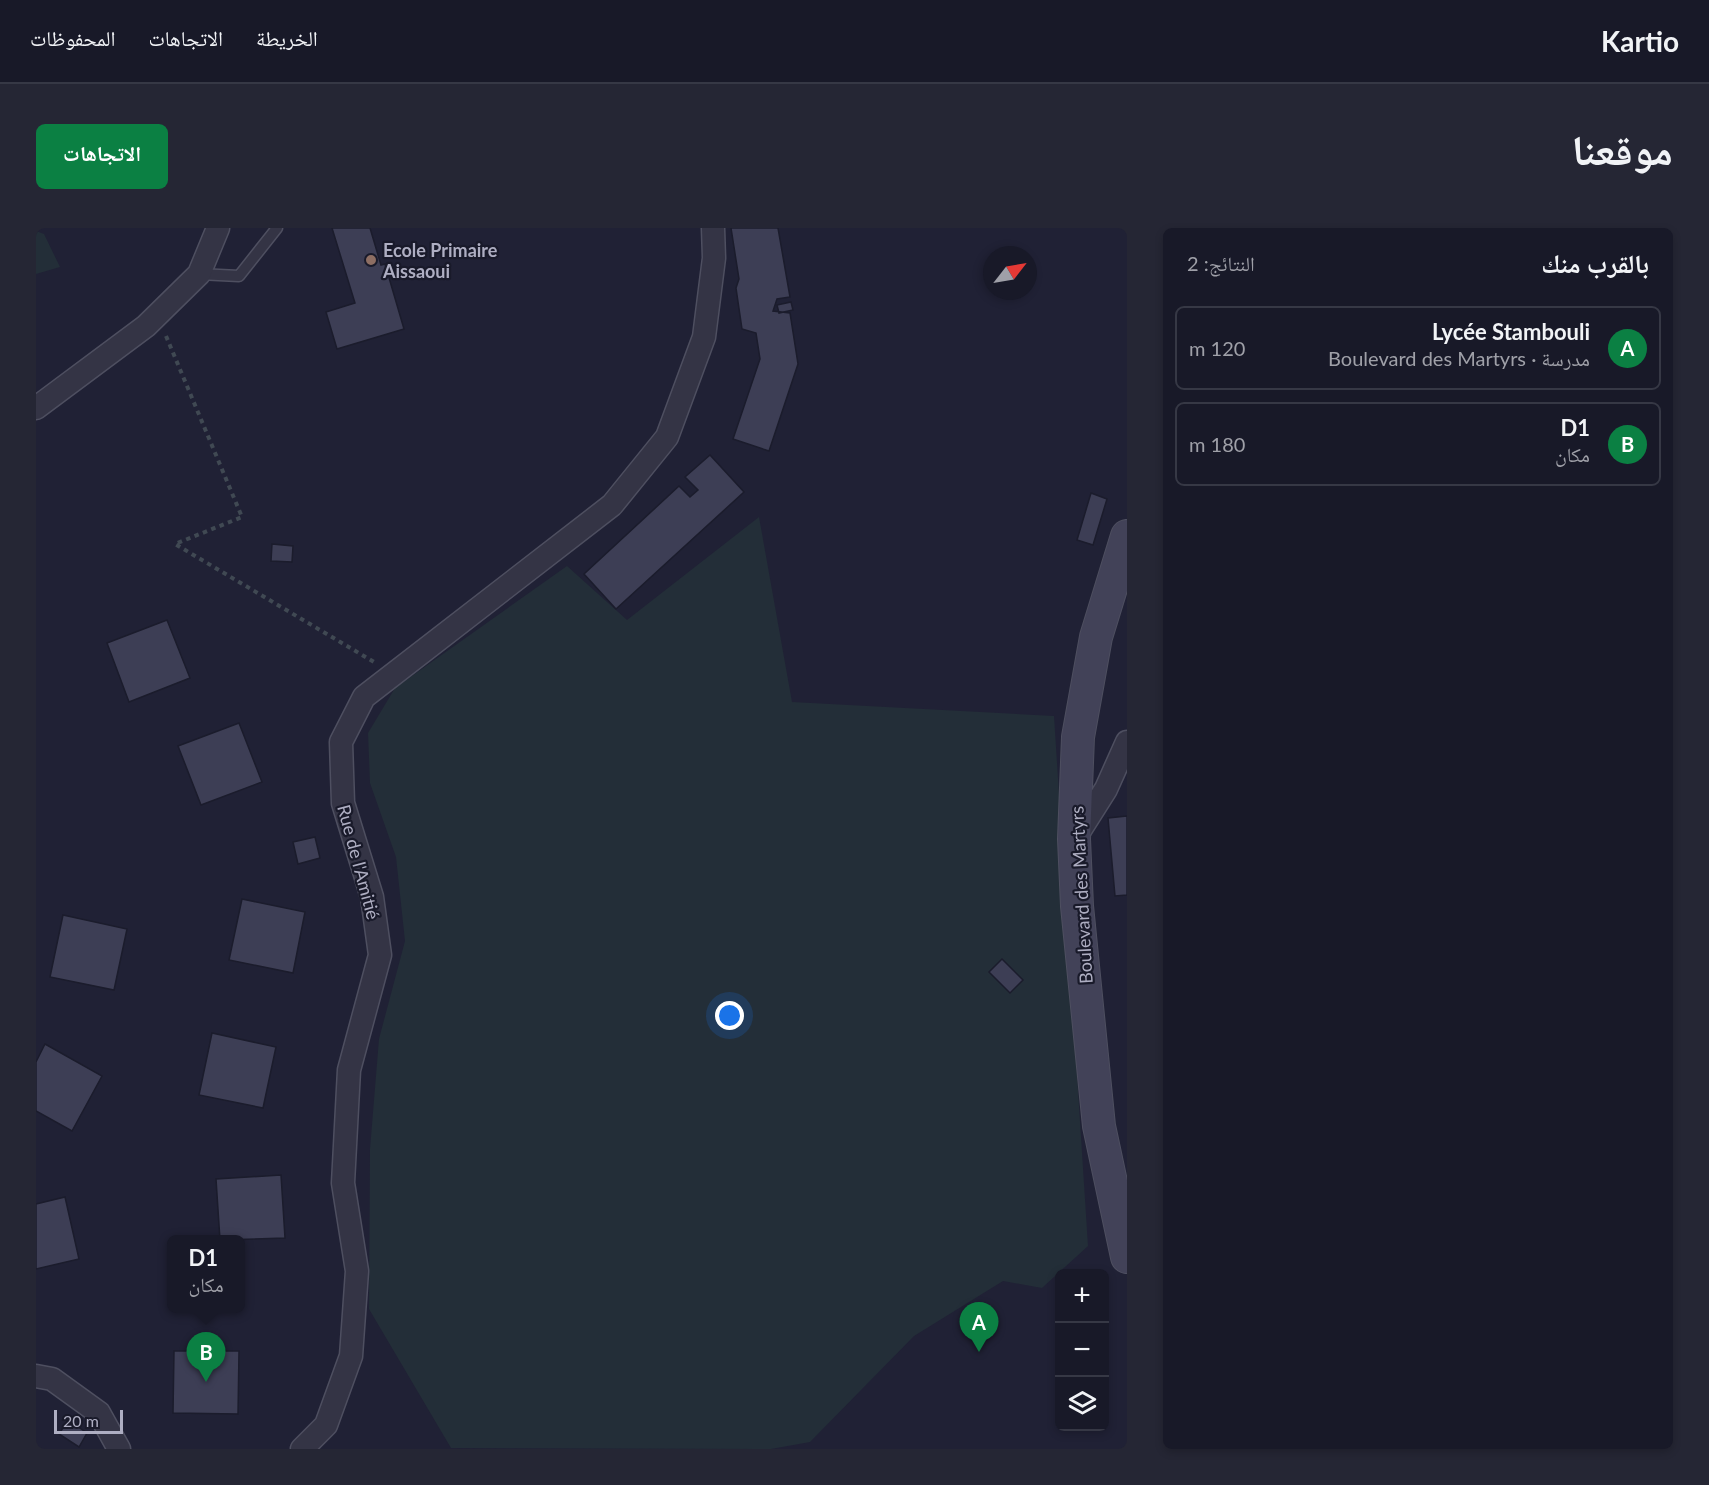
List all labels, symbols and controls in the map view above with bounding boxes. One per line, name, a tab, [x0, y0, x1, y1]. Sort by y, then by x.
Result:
text: Kartio	[1601, 24, 1679, 58]
text: المحفوظات	[30, 25, 115, 50]
text: الاتجاهات	[148, 25, 223, 50]
text: الخريطة	[256, 25, 318, 50]
button: الاتجاهات	[36, 124, 168, 189]
text: موقعنا	[1572, 124, 1673, 174]
place label: Ecole Primaire Aissaoui	[382, 239, 498, 282]
north arrow	[983, 246, 1037, 300]
text: بالقرب منك	[1541, 247, 1649, 279]
text: النتائج: 2	[1187, 251, 1255, 275]
marker: Ecole Primaire Aissaoui	[364, 253, 378, 267]
text: Lycée Stambouli	[1432, 318, 1590, 345]
text: 120 m	[1189, 336, 1245, 360]
text: A	[1621, 336, 1634, 360]
text: مدرسة · Boulevard des Martyrs	[1328, 346, 1590, 370]
text: D1	[1561, 414, 1590, 441]
text: 180 m	[1189, 432, 1245, 456]
text: B	[1621, 432, 1634, 456]
text: مكان	[1555, 442, 1590, 466]
street label: Rue de l'Amitié	[333, 802, 385, 922]
street label: Boulevard des Martyrs	[1065, 805, 1097, 985]
your location	[715, 1001, 744, 1030]
popup	[167, 1235, 245, 1313]
text: D1	[188, 1244, 218, 1271]
map controls	[1055, 1269, 1109, 1431]
button: +	[1055, 1269, 1109, 1323]
text: مكان	[188, 1272, 224, 1296]
pin: A	[960, 1302, 998, 1352]
button: −	[1055, 1323, 1109, 1377]
pin: B	[186, 1332, 226, 1382]
button: layers	[1055, 1377, 1109, 1431]
scale bar	[54, 1407, 123, 1434]
text: 20 m	[63, 1411, 99, 1430]

